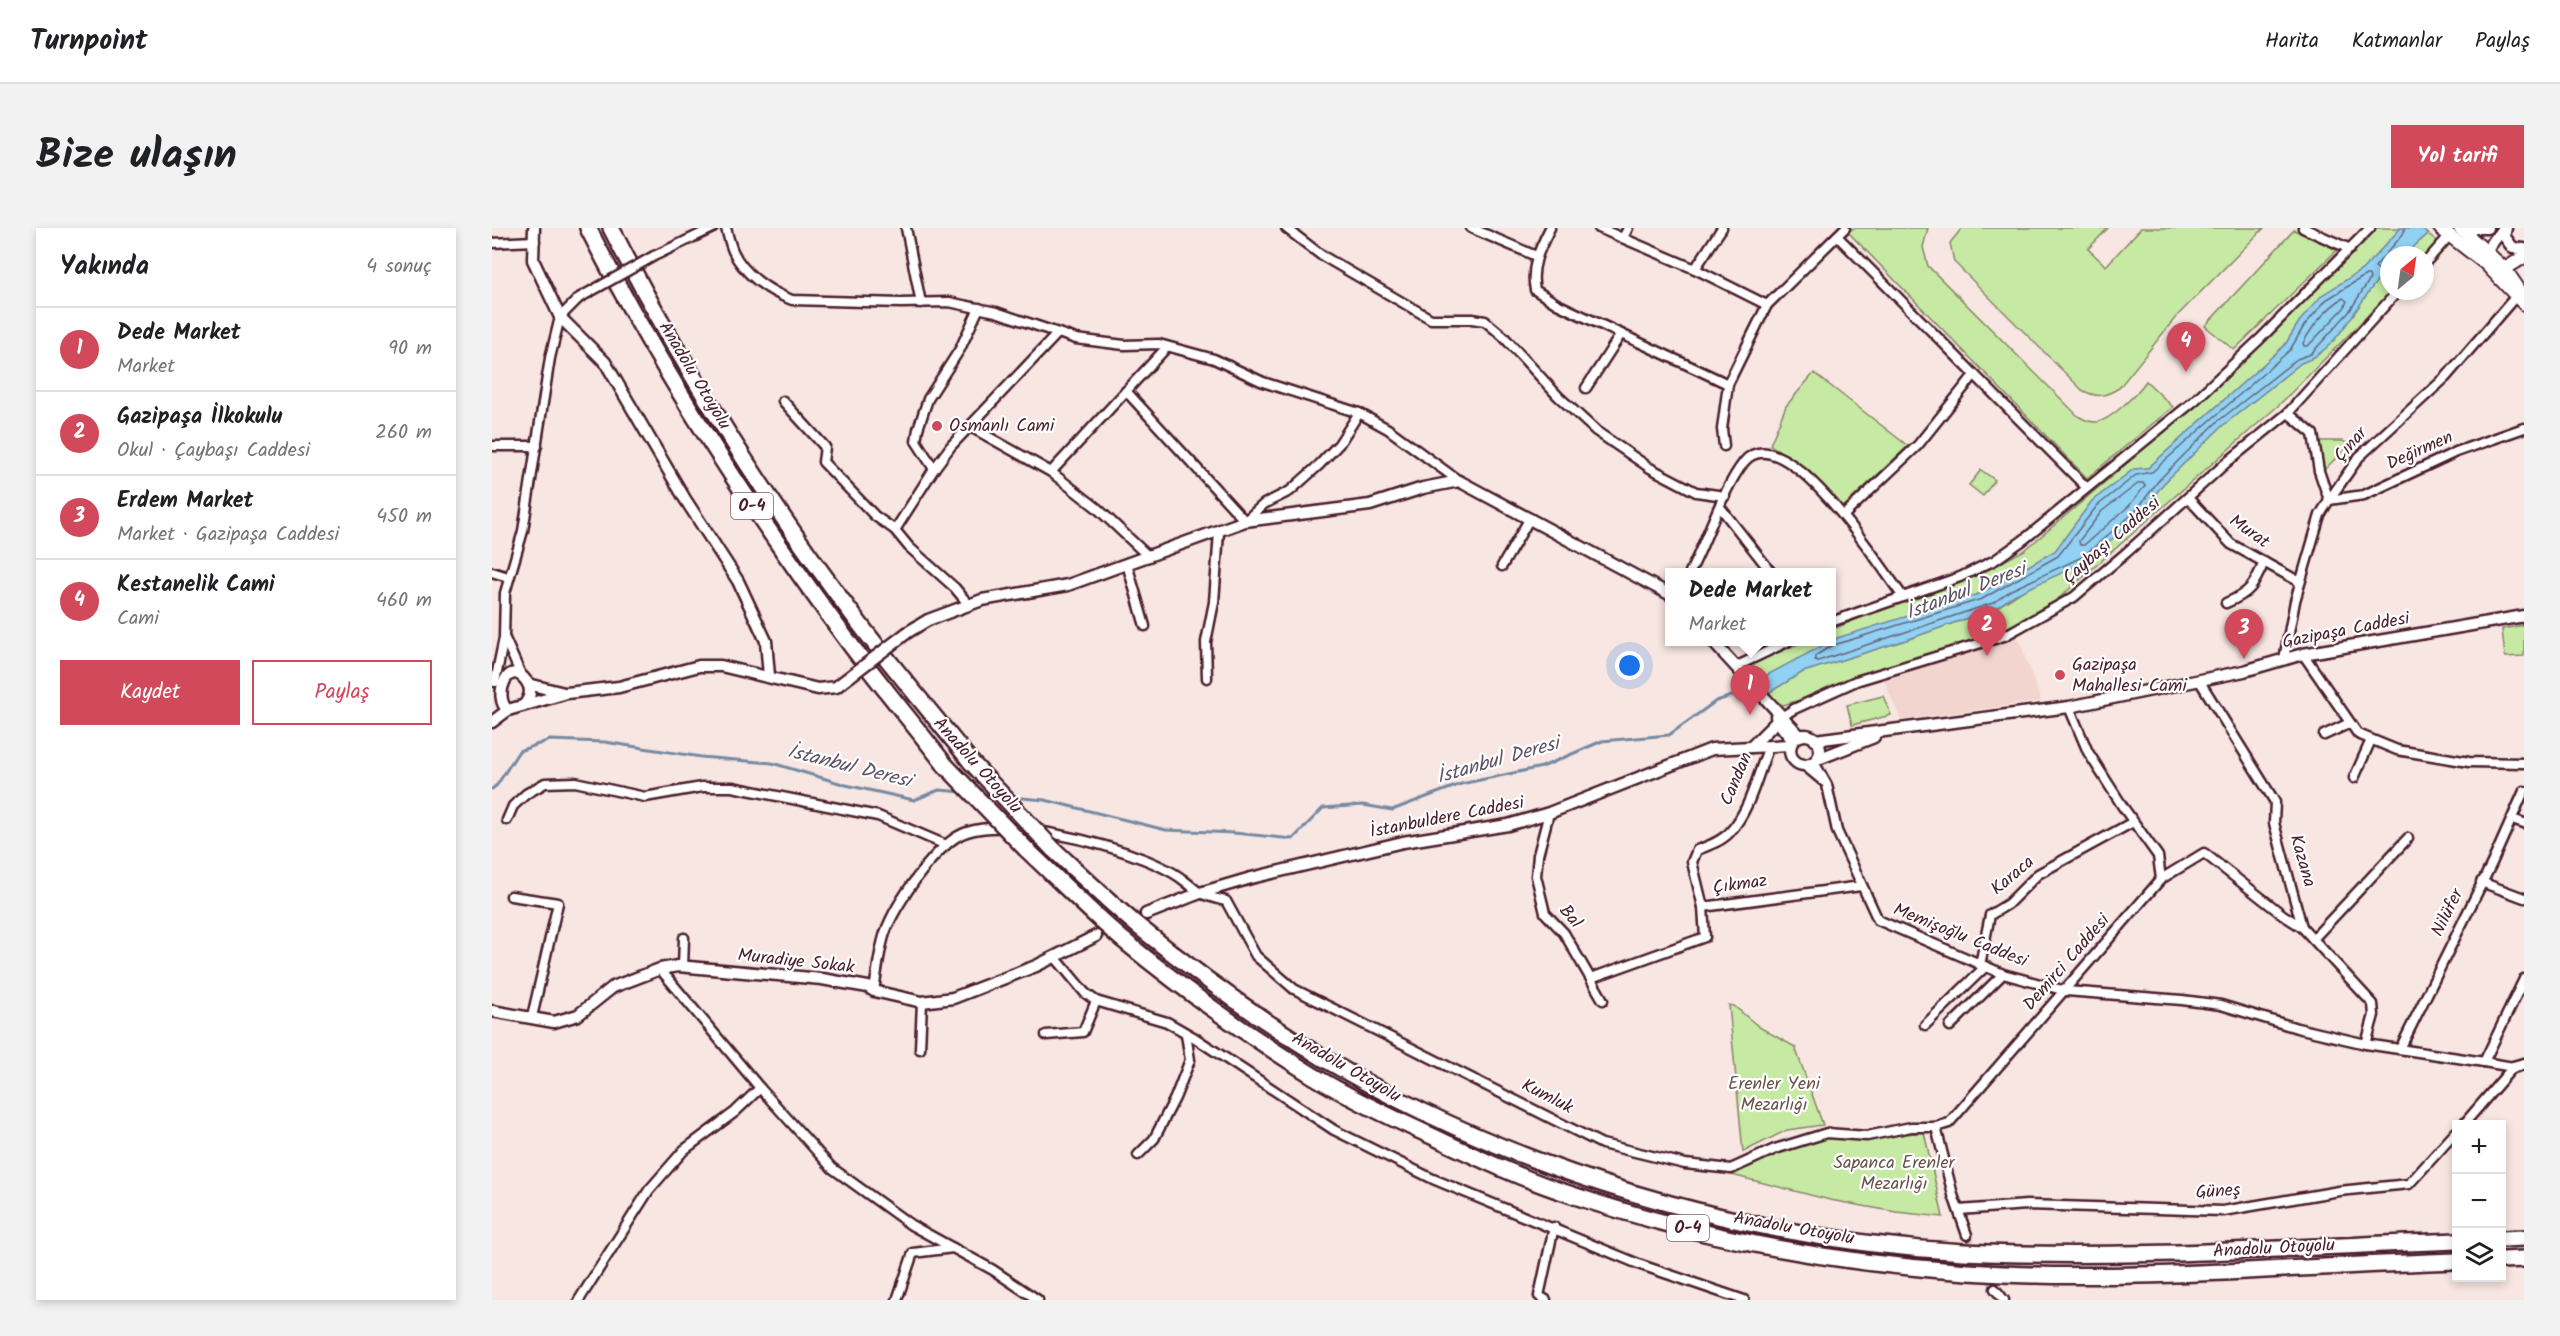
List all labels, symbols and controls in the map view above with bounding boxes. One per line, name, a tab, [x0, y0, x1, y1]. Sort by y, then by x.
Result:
text: Turnpoint	[30, 19, 148, 64]
text: Harita	[2265, 25, 2319, 58]
text: Katmanlar	[2352, 25, 2442, 58]
text: Paylaş	[2475, 25, 2530, 58]
text: Bize ulaşın	[36, 123, 237, 190]
button: Yol tarifi	[2391, 125, 2524, 188]
text: Yakında	[60, 246, 149, 288]
north arrow	[2380, 246, 2434, 300]
text: 4 sonuç	[366, 251, 432, 283]
text: Dede Market	[117, 316, 241, 351]
street label: Anadolu Otoyolu	[650, 316, 738, 436]
pin: 4	[2166, 322, 2206, 372]
text: 1	[76, 333, 83, 365]
text: 90 m	[388, 333, 432, 365]
text: Market	[117, 351, 175, 383]
text: Gazipaşa İlkokulu	[117, 400, 282, 435]
place label: Osmanlı Cami	[949, 412, 1055, 441]
text: 2	[74, 417, 85, 449]
text: 260 m	[375, 417, 432, 449]
marker: Osmanlı Cami	[930, 419, 944, 433]
street label: Çınar	[2327, 420, 2376, 469]
street label: Değirmen	[2382, 423, 2458, 479]
text: Okul · Çaybaşı Caddesi	[117, 435, 310, 467]
text: Erdem Market	[117, 484, 254, 519]
street label: Çaybaşı Caddesi	[2056, 489, 2168, 592]
road number: O-4	[731, 493, 773, 519]
text: 3	[74, 501, 85, 533]
text: 450 m	[376, 501, 432, 533]
street label: Murat	[2223, 507, 2276, 557]
text: Market · Gazipaşa Caddesi	[117, 519, 339, 551]
water label: İstanbul Deresi	[1901, 553, 2035, 630]
text: Kestanelik Cami	[117, 568, 275, 603]
popup	[1665, 568, 1836, 646]
text: Dede Market	[1689, 574, 1812, 609]
text: 4	[74, 585, 85, 617]
text: 460 m	[376, 585, 432, 617]
text: Cami	[117, 603, 159, 635]
street label: Gazipaşa Caddesi	[2280, 604, 2413, 658]
pin: 2	[1968, 606, 2006, 656]
text: Market	[1689, 609, 1747, 641]
pin: 3	[2224, 610, 2264, 659]
your location	[1615, 651, 1644, 680]
place label: Gazipaşa Mahallesi Cami	[2072, 651, 2187, 701]
button: Kaydet	[60, 660, 240, 725]
button: Paylaş	[252, 660, 432, 725]
pin: 1	[1730, 666, 1770, 715]
marker: Gazipaşa Mahallesi Cami	[2053, 668, 2067, 682]
street label: Anadolu Otoyolu	[925, 711, 1029, 821]
water label: İstanbul Deresi	[1433, 727, 1567, 794]
water label: İstanbul Deresi	[784, 736, 918, 799]
street label: Candan	[1713, 748, 1761, 810]
street label: İstanbuldere Caddesi	[1367, 789, 1527, 847]
street label: Kazana	[2281, 831, 2323, 891]
street label: Karaca	[1985, 849, 2041, 903]
street label: Çıkmaz	[1711, 867, 1769, 903]
street label: Nilüfer	[2424, 883, 2473, 942]
street label: Memişoğlu Caddesi	[1888, 896, 2032, 976]
street label: Bal	[1551, 898, 1589, 936]
street label: Demirci Caddesi	[2016, 907, 2118, 1018]
street label: Muradiye Sokak	[736, 941, 856, 983]
street label: Anadolu Otoyolu	[1286, 1025, 1406, 1111]
park label: Erenler Yeni Mezarlığı	[1728, 1070, 1821, 1120]
street label: Kumluk	[1516, 1072, 1579, 1123]
map controls	[2452, 1120, 2506, 1282]
button: +	[2452, 1120, 2506, 1174]
park label: Sapanca Erenler Mezarlığı	[1834, 1149, 1956, 1199]
button: −	[2452, 1174, 2506, 1228]
street label: Güneş	[2195, 1176, 2242, 1208]
street label: Anadolu Otoyolu	[1731, 1204, 1857, 1254]
road number: O-4	[1667, 1215, 1709, 1241]
button: layers	[2452, 1228, 2506, 1282]
street label: Anadolu Otoyolu	[2212, 1231, 2336, 1267]

